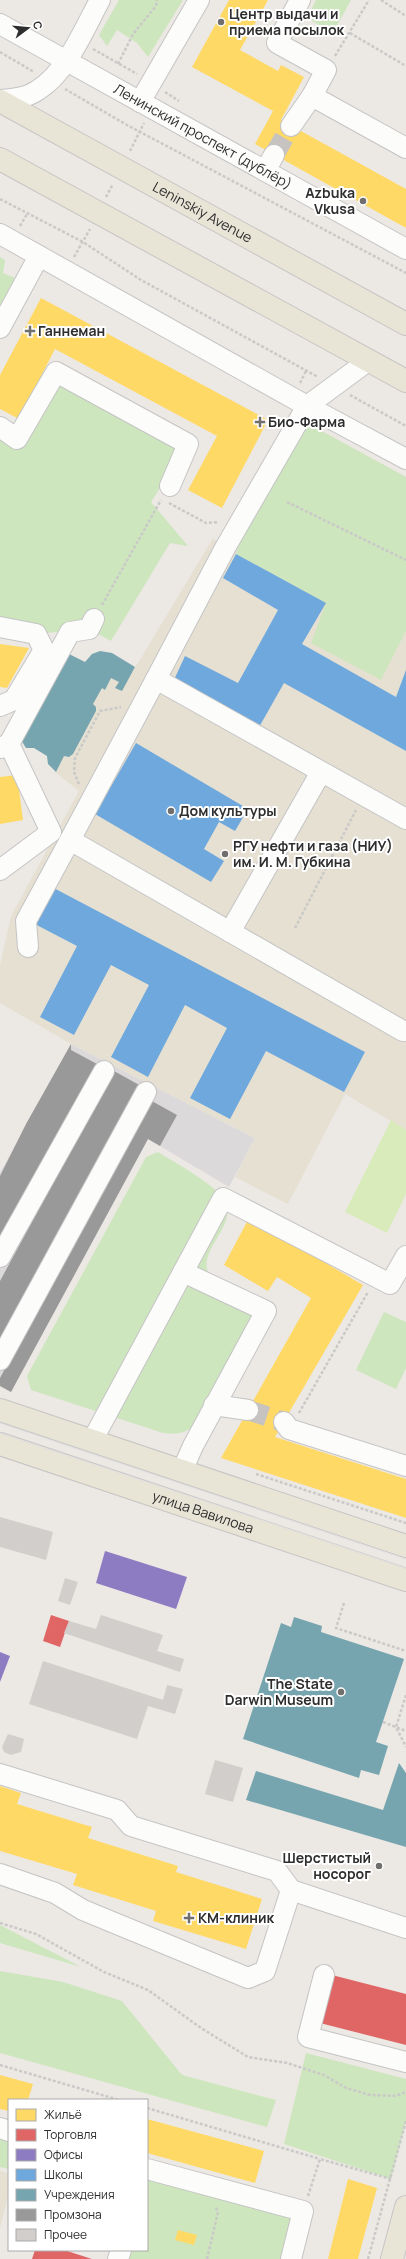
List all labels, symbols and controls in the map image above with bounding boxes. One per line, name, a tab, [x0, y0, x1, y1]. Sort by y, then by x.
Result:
place label: Центр выдачи и приема посылок	[229, 4, 345, 39]
north arrow	[8, 8, 48, 48]
marker: Центр выдачи и приема посылок	[216, 17, 226, 27]
text: С	[30, 19, 46, 31]
street label: Ленинский проспект (дублёр)	[111, 79, 296, 193]
street label: Leninskiy Avenue	[150, 177, 256, 247]
place label: Azbuka Vkusa	[305, 183, 355, 218]
marker: Azbuka Vkusa	[358, 196, 368, 206]
place label: Ганнеман	[38, 321, 105, 340]
marker: Ганнеман	[25, 326, 35, 336]
place label: Био-Фарма	[268, 412, 345, 431]
marker: Био-Фарма	[255, 417, 265, 427]
place label: Дом культуры	[179, 801, 277, 820]
marker: Дом культуры	[166, 806, 176, 816]
place label: РГУ нефти и газа (НИУ) им. И. М. Губкина	[233, 836, 393, 871]
marker: РГУ нефти и газа (НИУ) им. И. М. Губкина	[220, 849, 230, 859]
street label: улица Вавилова	[150, 1486, 256, 1537]
place label: The State Darwin Museum	[225, 1674, 333, 1709]
marker: The State Darwin Museum	[336, 1687, 346, 1697]
place label: Шерстистый носорог	[282, 1848, 371, 1883]
marker: Шерстистый носорог	[374, 1861, 384, 1871]
place label: КМ-клиник	[198, 1908, 275, 1927]
marker: КМ-клиник	[183, 1912, 195, 1924]
legend	[8, 2099, 148, 2251]
text: Жильё	[44, 2106, 82, 2123]
text: Торговля	[44, 2126, 97, 2143]
text: Офисы	[44, 2146, 83, 2163]
text: Школы	[44, 2166, 83, 2183]
text: Учреждения	[44, 2186, 115, 2203]
text: Промзона	[44, 2206, 102, 2223]
text: Прочее	[44, 2226, 87, 2243]

